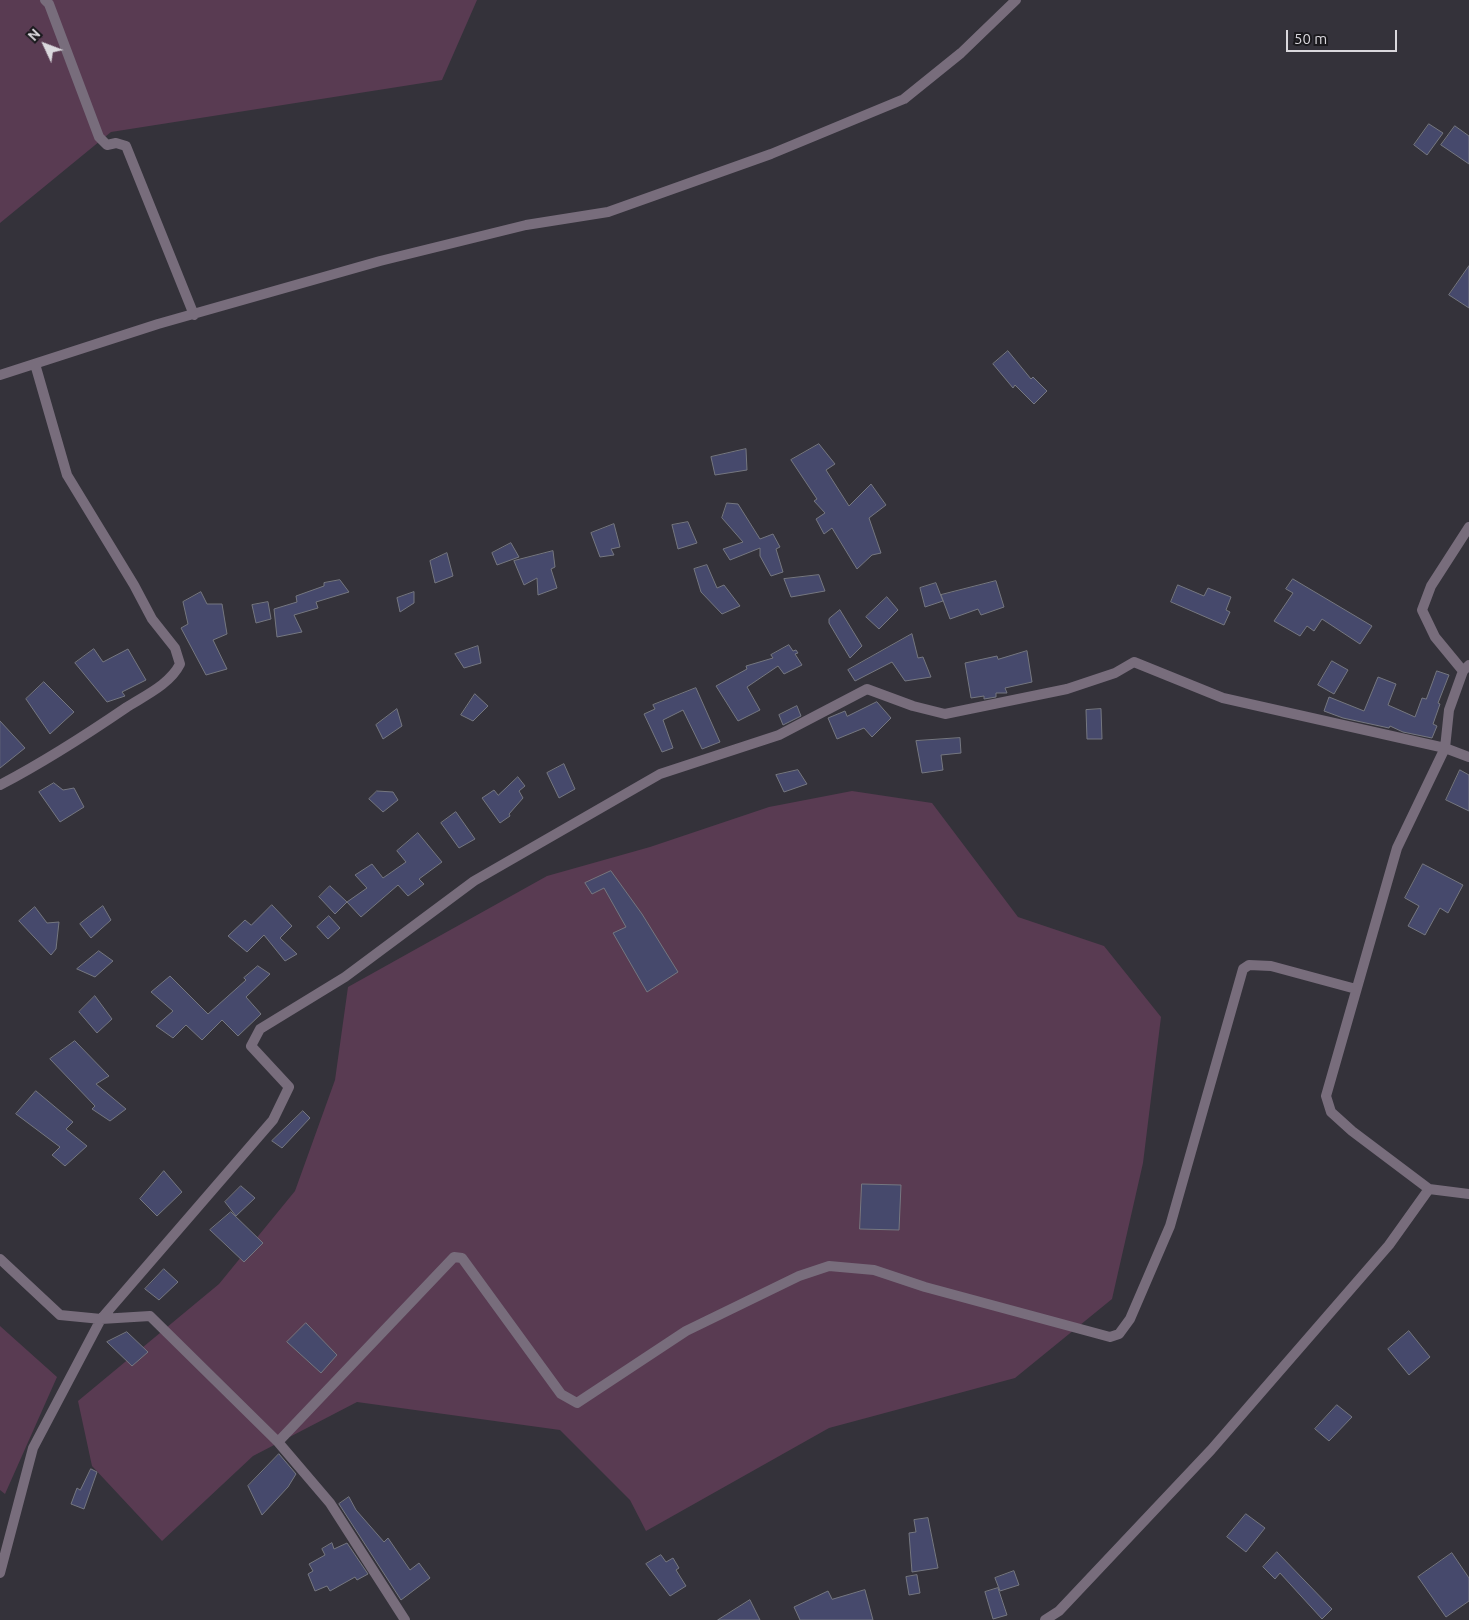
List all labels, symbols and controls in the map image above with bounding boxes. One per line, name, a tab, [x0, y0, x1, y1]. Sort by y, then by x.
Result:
north arrow	[20, 20, 70, 70]
scale bar	[1289, 20, 1400, 52]
text: N	[25, 25, 43, 44]
text: 50 m	[1294, 30, 1327, 47]

